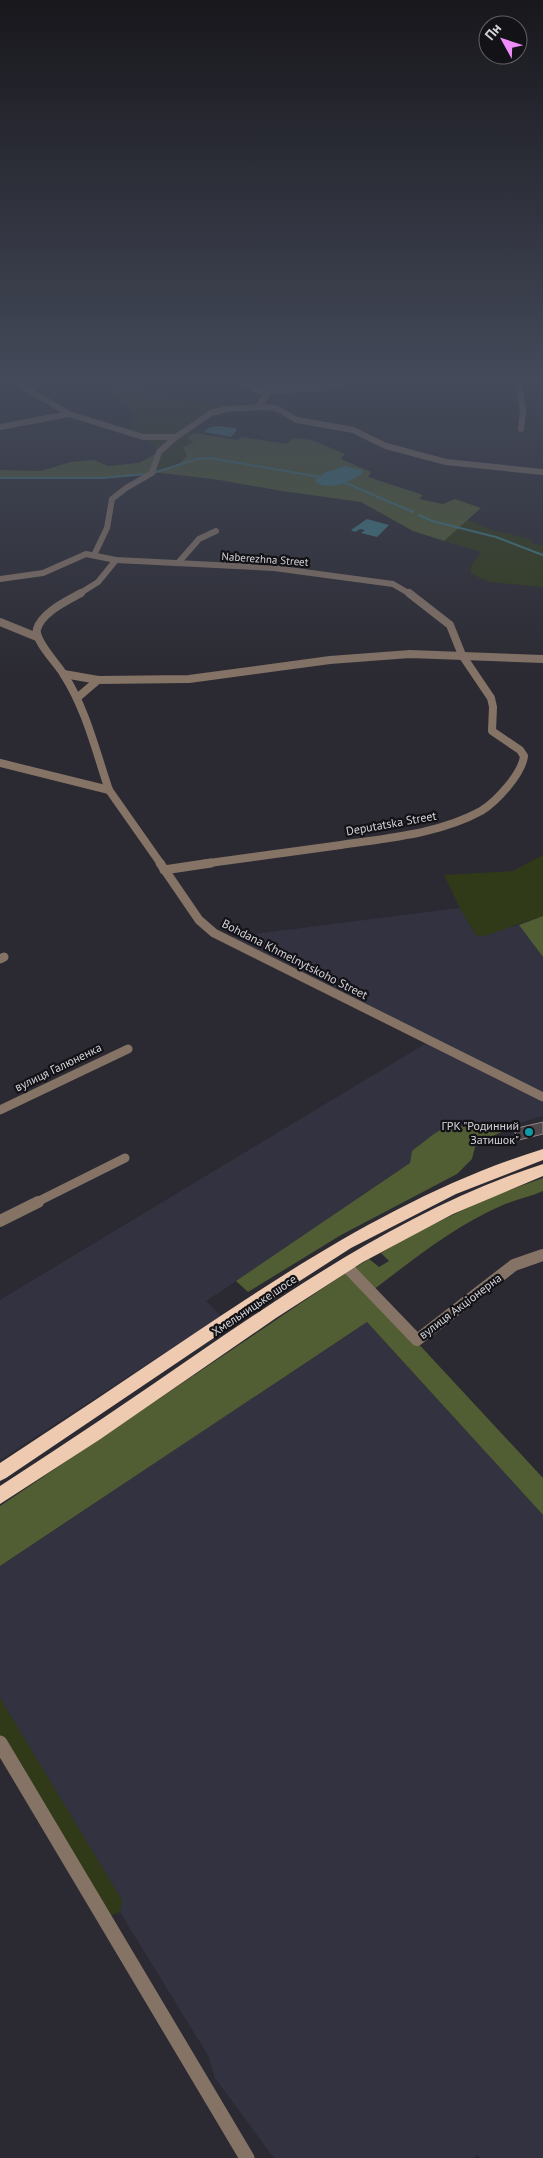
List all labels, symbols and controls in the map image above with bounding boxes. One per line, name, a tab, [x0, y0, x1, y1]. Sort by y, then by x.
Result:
north arrow	[478, 15, 528, 65]
text: Пн	[481, 20, 505, 44]
street label: Naberezhna Street	[221, 549, 309, 569]
street label: Deputatska Street	[345, 808, 437, 838]
street label: Bohdana Khmelnytskoho Street	[220, 916, 370, 1002]
street label: вулиця Галюненка	[12, 1039, 104, 1095]
place label: ГРК "Родинний Затишок"	[442, 1118, 519, 1147]
marker: ГРК "Родинний Затишок"	[523, 1126, 535, 1138]
street label: вулиця Акціонерна	[416, 1270, 504, 1342]
street label: Хмельницьке шосе	[209, 1271, 299, 1339]

